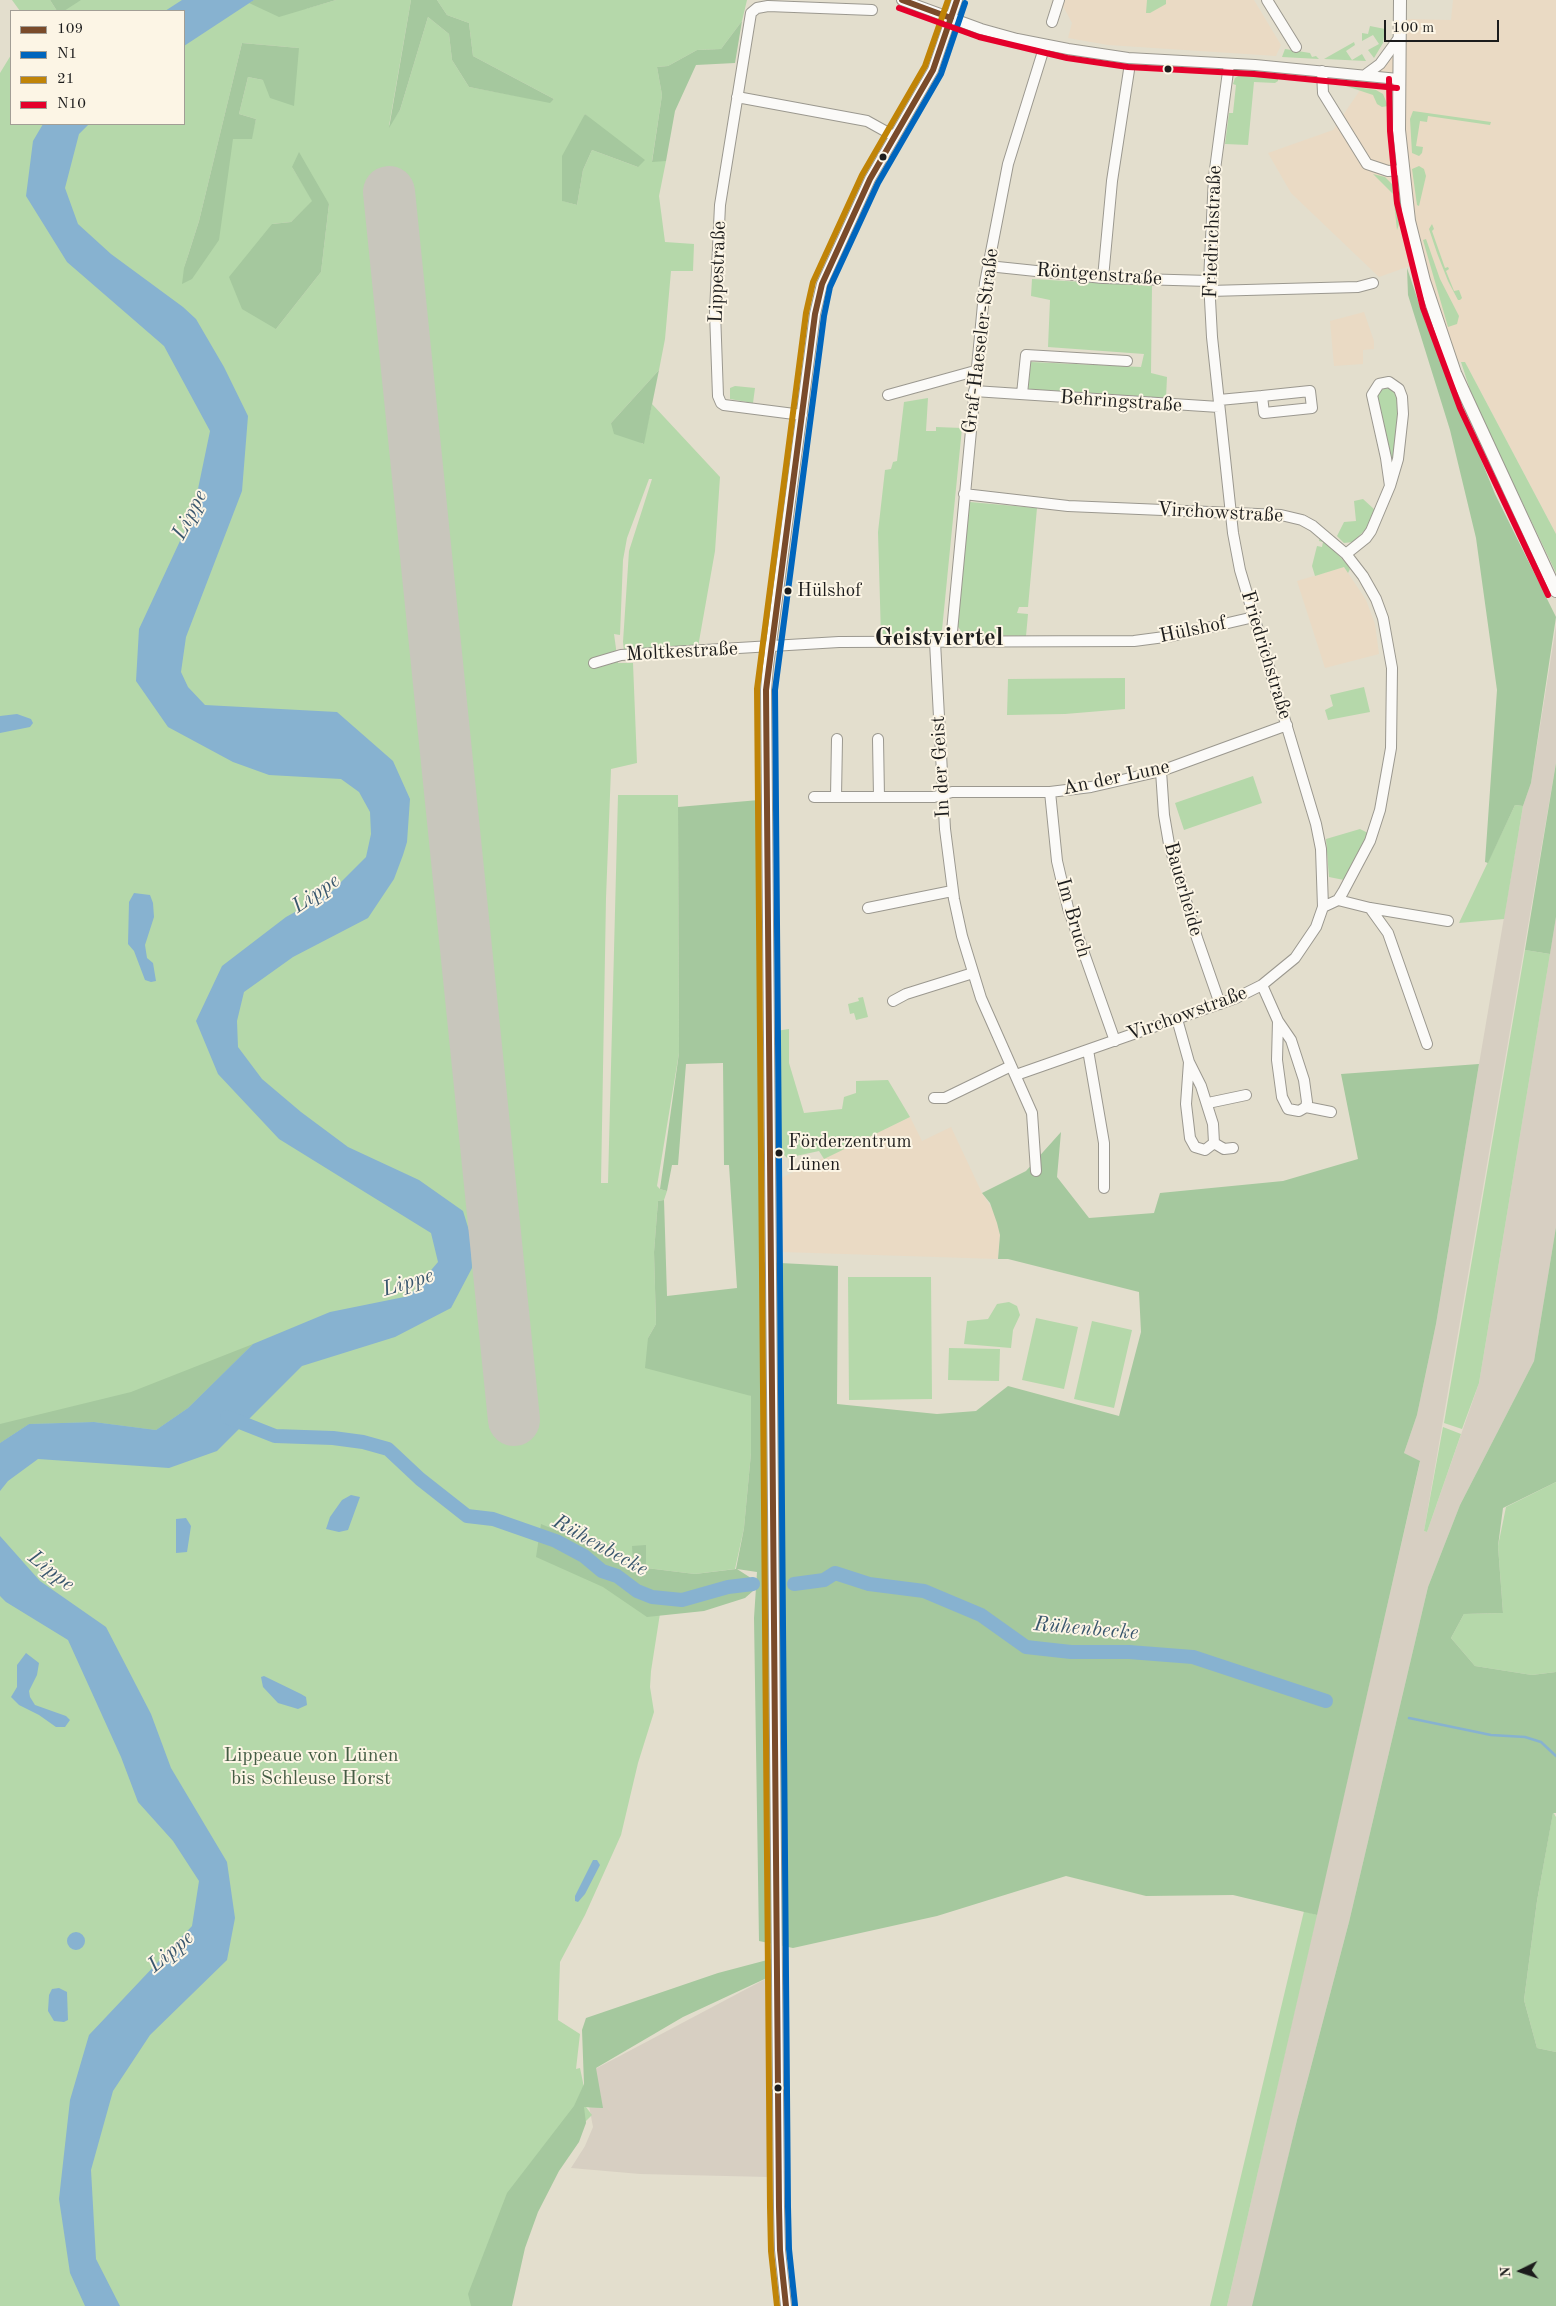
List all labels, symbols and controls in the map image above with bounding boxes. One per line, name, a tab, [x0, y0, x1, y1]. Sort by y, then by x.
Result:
legend	[10, 10, 185, 125]
scale bar	[1386, 10, 1501, 42]
text: 100 m	[1392, 21, 1434, 36]
text: 109	[57, 22, 83, 37]
text: N1	[57, 47, 77, 62]
unlabelled marker	[1163, 64, 1173, 74]
text: 21	[57, 72, 74, 87]
text: N10	[57, 97, 86, 112]
unlabelled marker	[878, 152, 888, 162]
street label: Friedrichstraße	[1199, 165, 1227, 299]
street label: Lippestraße	[704, 221, 732, 323]
street label: Graf-Haeseler-Straße	[958, 247, 1004, 435]
street label: Röntgenstraße	[1035, 259, 1163, 291]
street label: Behringstraße	[1059, 386, 1183, 418]
water label: Lippe	[167, 486, 213, 544]
street label: Virchowstraße	[1156, 498, 1284, 528]
place label: Hülshof	[797, 580, 862, 602]
marker: Hülshof	[783, 586, 793, 596]
street label: Friedrichstraße	[1235, 588, 1297, 722]
street label: Hülshof	[1157, 611, 1229, 649]
district label: Geistviertel	[875, 623, 1003, 653]
street label: Moltkestraße	[625, 637, 739, 667]
street label: In der Geist	[926, 715, 956, 819]
street label: An der Lune	[1060, 755, 1172, 801]
street label: Bauerheide	[1158, 839, 1208, 939]
water label: Lippe	[287, 869, 345, 919]
street label: Im Bruch	[1050, 875, 1096, 961]
street label: Virchowstraße	[1124, 981, 1250, 1047]
place label: Förderzentrum Lünen	[788, 1131, 912, 1175]
marker: Förderzentrum Lünen	[774, 1148, 784, 1158]
water label: Lippe	[379, 1263, 437, 1303]
water label: Rühenbecke	[548, 1510, 652, 1582]
water label: Lippe	[23, 1545, 79, 1597]
water label: Rühenbecke	[1033, 1612, 1139, 1646]
park label: Lippeaue von Lünen bis Schleuse Horst	[224, 1744, 398, 1791]
water label: Lippe	[143, 1925, 199, 1979]
unlabelled marker	[773, 2083, 783, 2093]
north arrow	[1496, 2246, 1546, 2296]
text: N	[1499, 2266, 1513, 2278]

